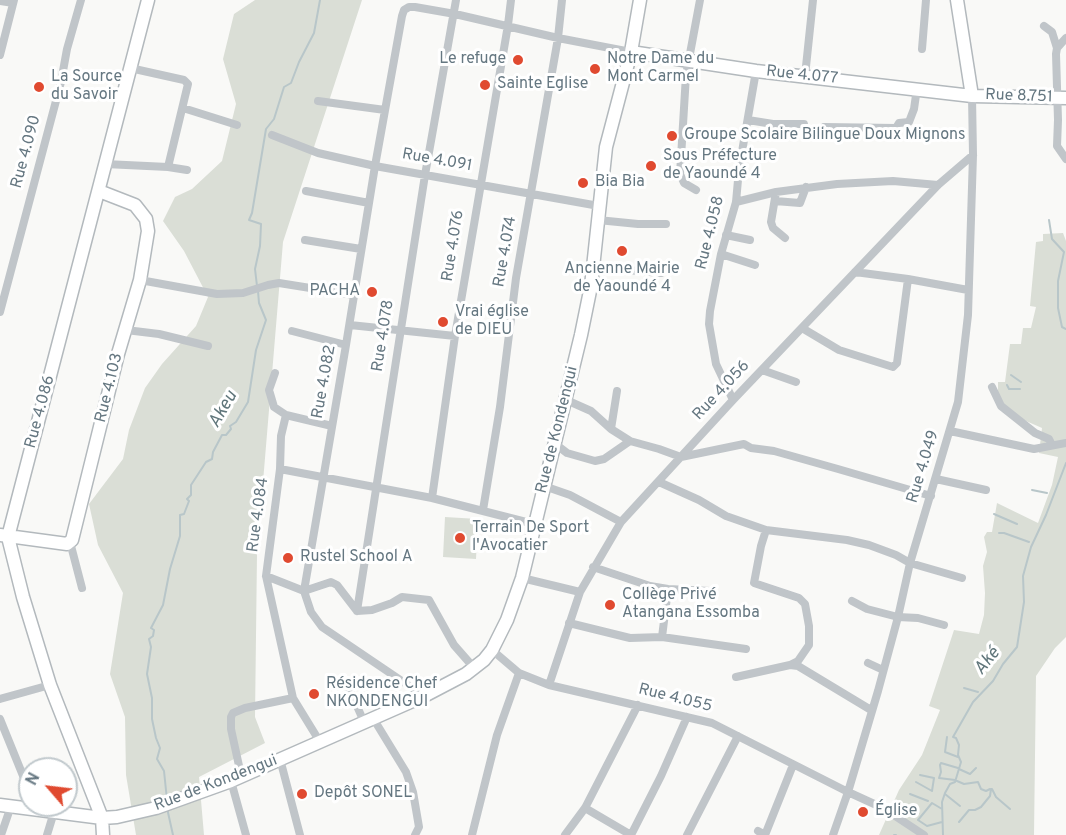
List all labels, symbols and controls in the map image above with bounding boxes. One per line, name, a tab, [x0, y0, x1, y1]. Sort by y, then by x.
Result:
place label: Le refuge	[439, 50, 506, 70]
place label: Notre Dame du Mont Carmel	[607, 50, 714, 88]
marker: Le refuge	[511, 53, 525, 67]
marker: Notre Dame du Mont Carmel	[588, 62, 602, 76]
street label: Rue 4.077	[765, 63, 839, 89]
place label: La Source du Savoir	[51, 68, 122, 106]
place label: Sainte Eglise	[497, 75, 588, 95]
marker: Sainte Eglise	[478, 78, 492, 92]
marker: La Source du Savoir	[32, 80, 46, 94]
street label: Rue 8.751	[985, 86, 1053, 108]
street label: Rue 4.090	[8, 113, 46, 191]
place label: Groupe Scolaire Bilingue Doux Mignons	[684, 126, 966, 146]
marker: Groupe Scolaire Bilingue Doux Mignons	[665, 129, 679, 143]
street label: Rue 4.091	[400, 145, 474, 177]
place label: Sous Préfecture de Yaoundé 4	[663, 147, 777, 185]
marker: Sous Préfecture de Yaoundé 4	[644, 159, 658, 173]
place label: Bia Bia	[595, 173, 645, 193]
marker: Bia Bia	[576, 176, 590, 190]
street label: Rue 4.058	[693, 194, 729, 272]
street label: Rue 4.076	[439, 209, 469, 283]
street label: Rue 4.074	[490, 215, 522, 289]
marker: Ancienne Mairie de Yaoundé 4	[615, 244, 629, 258]
place label: Ancienne Mairie de Yaoundé 4	[564, 260, 680, 298]
place label: PACHA	[309, 282, 360, 302]
marker: PACHA	[365, 285, 379, 299]
street label: Rue 4.078	[369, 299, 399, 373]
place label: Vrai église de DIEU	[455, 303, 529, 341]
marker: Vrai église de DIEU	[436, 315, 450, 329]
street label: Rue 4.082	[309, 344, 341, 420]
street label: Rue 4.103	[92, 351, 128, 425]
street label: Rue 4.056	[689, 357, 755, 425]
street label: Rue de Kondengui	[533, 364, 583, 496]
street label: Rue 4.086	[22, 373, 60, 451]
water label: Akeu	[205, 388, 243, 432]
street label: Rue 4.049	[904, 428, 944, 506]
street label: Rue 4.084	[244, 476, 274, 554]
place label: Terrain De Sport l'Avocatier	[472, 519, 589, 557]
marker: Terrain De Sport l'Avocatier	[453, 531, 467, 545]
place label: Rustel School A	[300, 548, 413, 568]
marker: Rustel School A	[281, 551, 295, 565]
place label: Collège Privé Atangana Essomba	[622, 586, 760, 624]
marker: Collège Privé Atangana Essomba	[603, 598, 617, 612]
water label: Aké	[970, 644, 1006, 680]
place label: Résidence Chef NKONDENGUI	[326, 675, 437, 713]
street label: Rue 4.055	[636, 681, 714, 717]
marker: Résidence Chef NKONDENGUI	[307, 687, 321, 701]
street label: Rue de Kondengui	[152, 752, 280, 816]
north arrow	[18, 757, 78, 817]
text: N	[22, 770, 45, 789]
place label: Depôt SONEL	[314, 784, 412, 804]
marker: Depôt SONEL	[295, 787, 309, 801]
place label: Église	[875, 802, 917, 822]
marker: Église	[856, 805, 870, 819]

